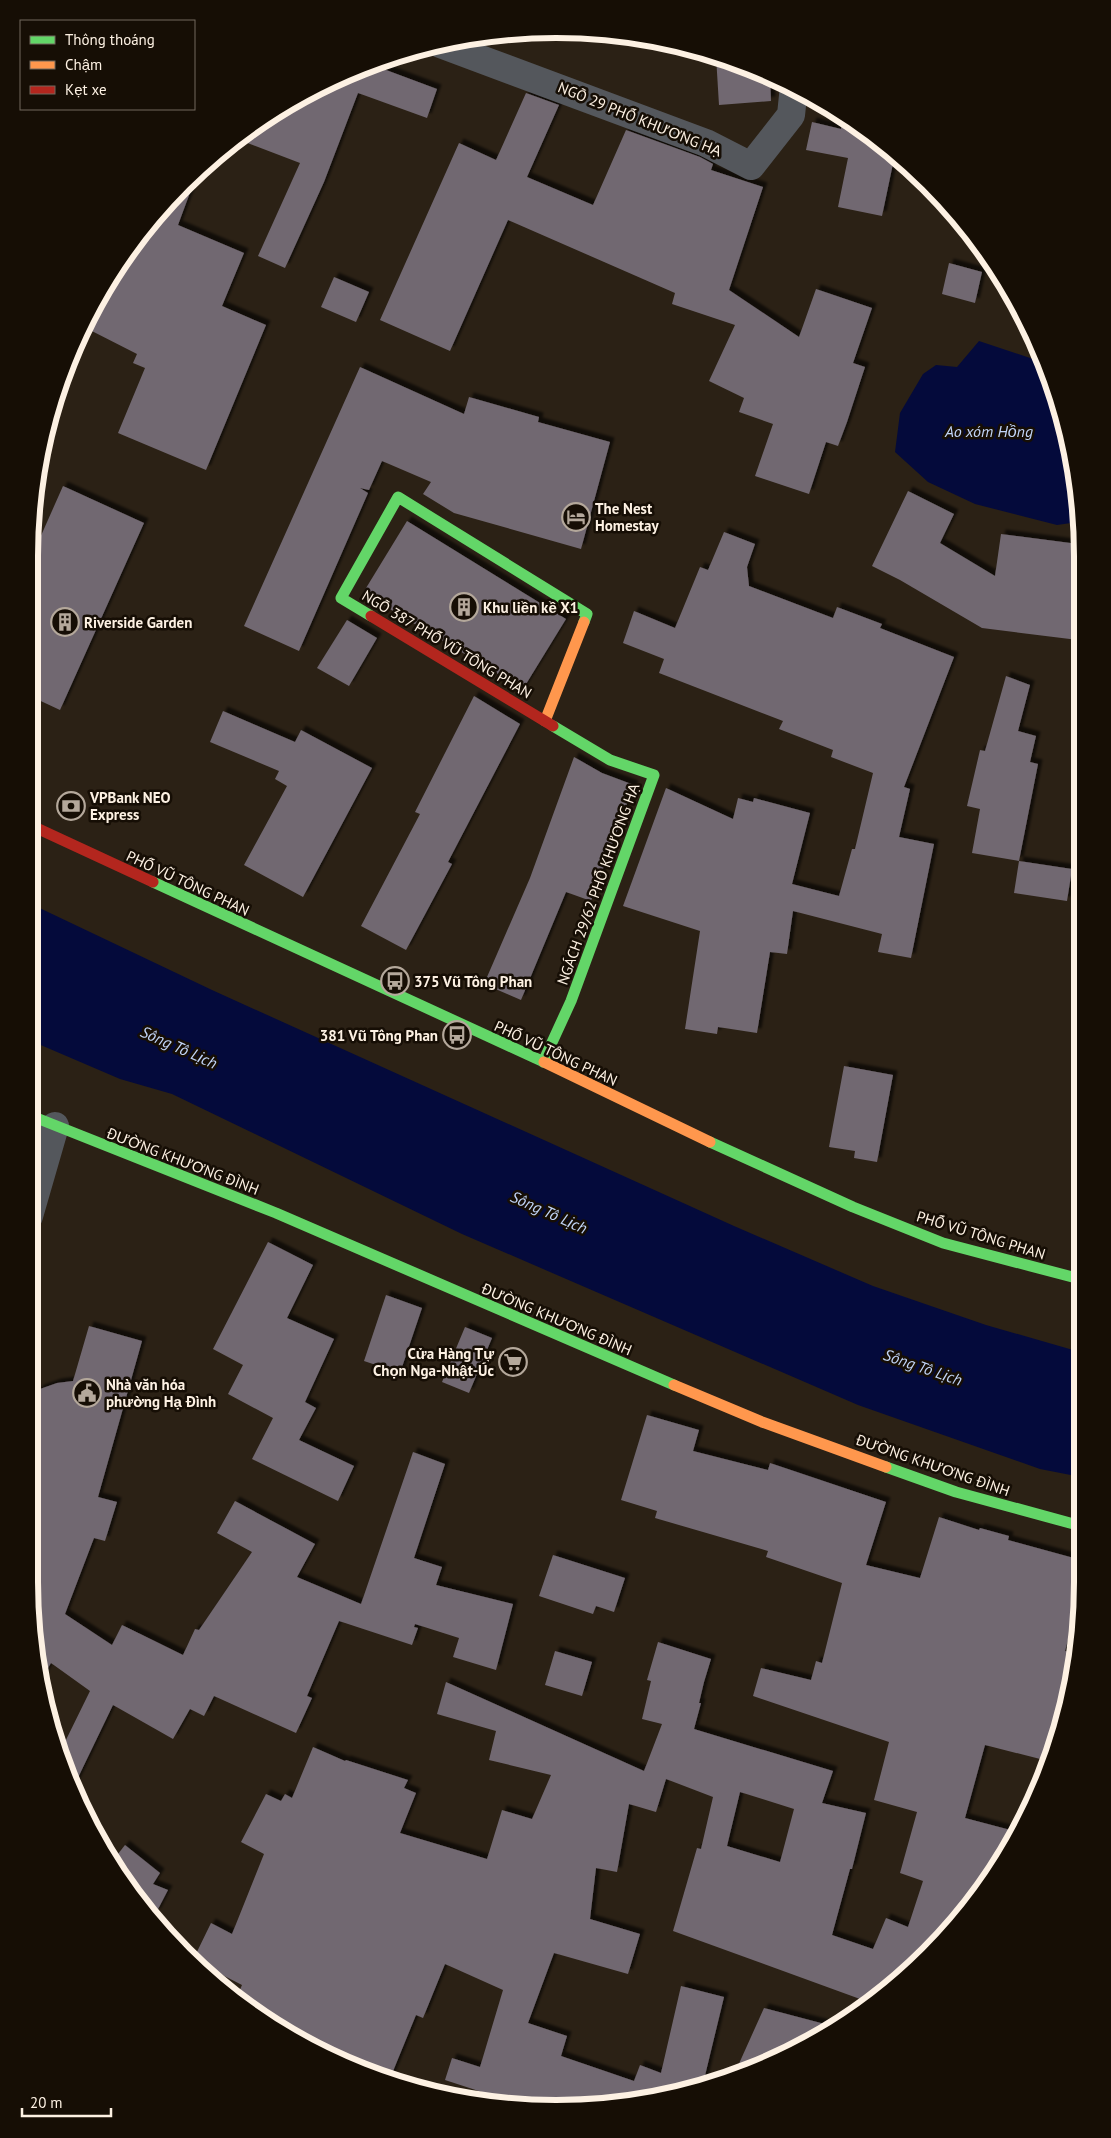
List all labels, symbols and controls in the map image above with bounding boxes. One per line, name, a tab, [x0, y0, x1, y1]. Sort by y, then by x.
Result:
legend	[20, 20, 195, 110]
text: Thông thoáng	[65, 30, 155, 49]
text: Chậm	[65, 55, 102, 74]
street label: NGÕ 29 PHỐ KHƯƠNG HẠ	[555, 77, 725, 161]
text: Kẹt xe	[65, 80, 107, 99]
water label: Ao xóm Hồng	[944, 421, 1033, 441]
place label: The Nest Homestay	[595, 499, 660, 535]
hotel icon: The Nest Homestay	[561, 502, 591, 532]
street label: NGÕ 387 PHỐ VŨ TÔNG PHAN	[359, 586, 535, 702]
building icon: Khu liền kề X1	[449, 592, 479, 622]
place label: Khu liền kề X1	[483, 598, 578, 617]
building icon: Riverside Garden	[50, 607, 80, 637]
place label: Riverside Garden	[84, 613, 192, 632]
street label: NGÁCH 29/62 PHỐ KHƯƠNG HẠ	[553, 781, 643, 987]
place label: VPBank NEO Express	[89, 788, 171, 824]
bank icon: VPBank NEO Express	[56, 791, 86, 821]
street label: PHỐ VŨ TÔNG PHAN	[123, 846, 253, 920]
bus stop icon: 375 Vũ Tông Phan	[380, 966, 410, 996]
place label: 375 Vũ Tông Phan	[414, 972, 532, 991]
street label: PHỐ VŨ TÔNG PHAN	[491, 1016, 621, 1090]
bus stop icon: 381 Vũ Tông Phan	[442, 1020, 472, 1050]
water label: Sông Tô Lịch	[138, 1021, 220, 1073]
place label: 381 Vũ Tông Phan	[320, 1026, 438, 1045]
street label: ĐƯỜNG KHƯƠNG ĐÌNH	[103, 1123, 262, 1199]
water label: Sông Tô Lịch	[508, 1186, 590, 1238]
street label: PHỐ VŨ TÔNG PHAN	[914, 1206, 1048, 1264]
street label: ĐƯỜNG KHƯƠNG ĐÌNH	[478, 1278, 635, 1359]
place label: Cửa Hàng Tự Chọn Nga-Nhật-Úc	[373, 1344, 494, 1380]
water label: Sông Tô Lịch	[881, 1344, 965, 1390]
supermarket icon: Cửa Hàng Tự Chọn Nga-Nhật-Úc	[498, 1347, 528, 1377]
place label: Nhà văn hóa phường Hạ Đình	[106, 1375, 216, 1411]
public building icon: Nhà văn hóa phường Hạ Đình	[72, 1378, 102, 1408]
street label: ĐƯỜNG KHƯƠNG ĐÌNH	[853, 1429, 1012, 1500]
scale bar	[22, 2086, 111, 2118]
text: 20 m	[30, 2093, 63, 2112]

